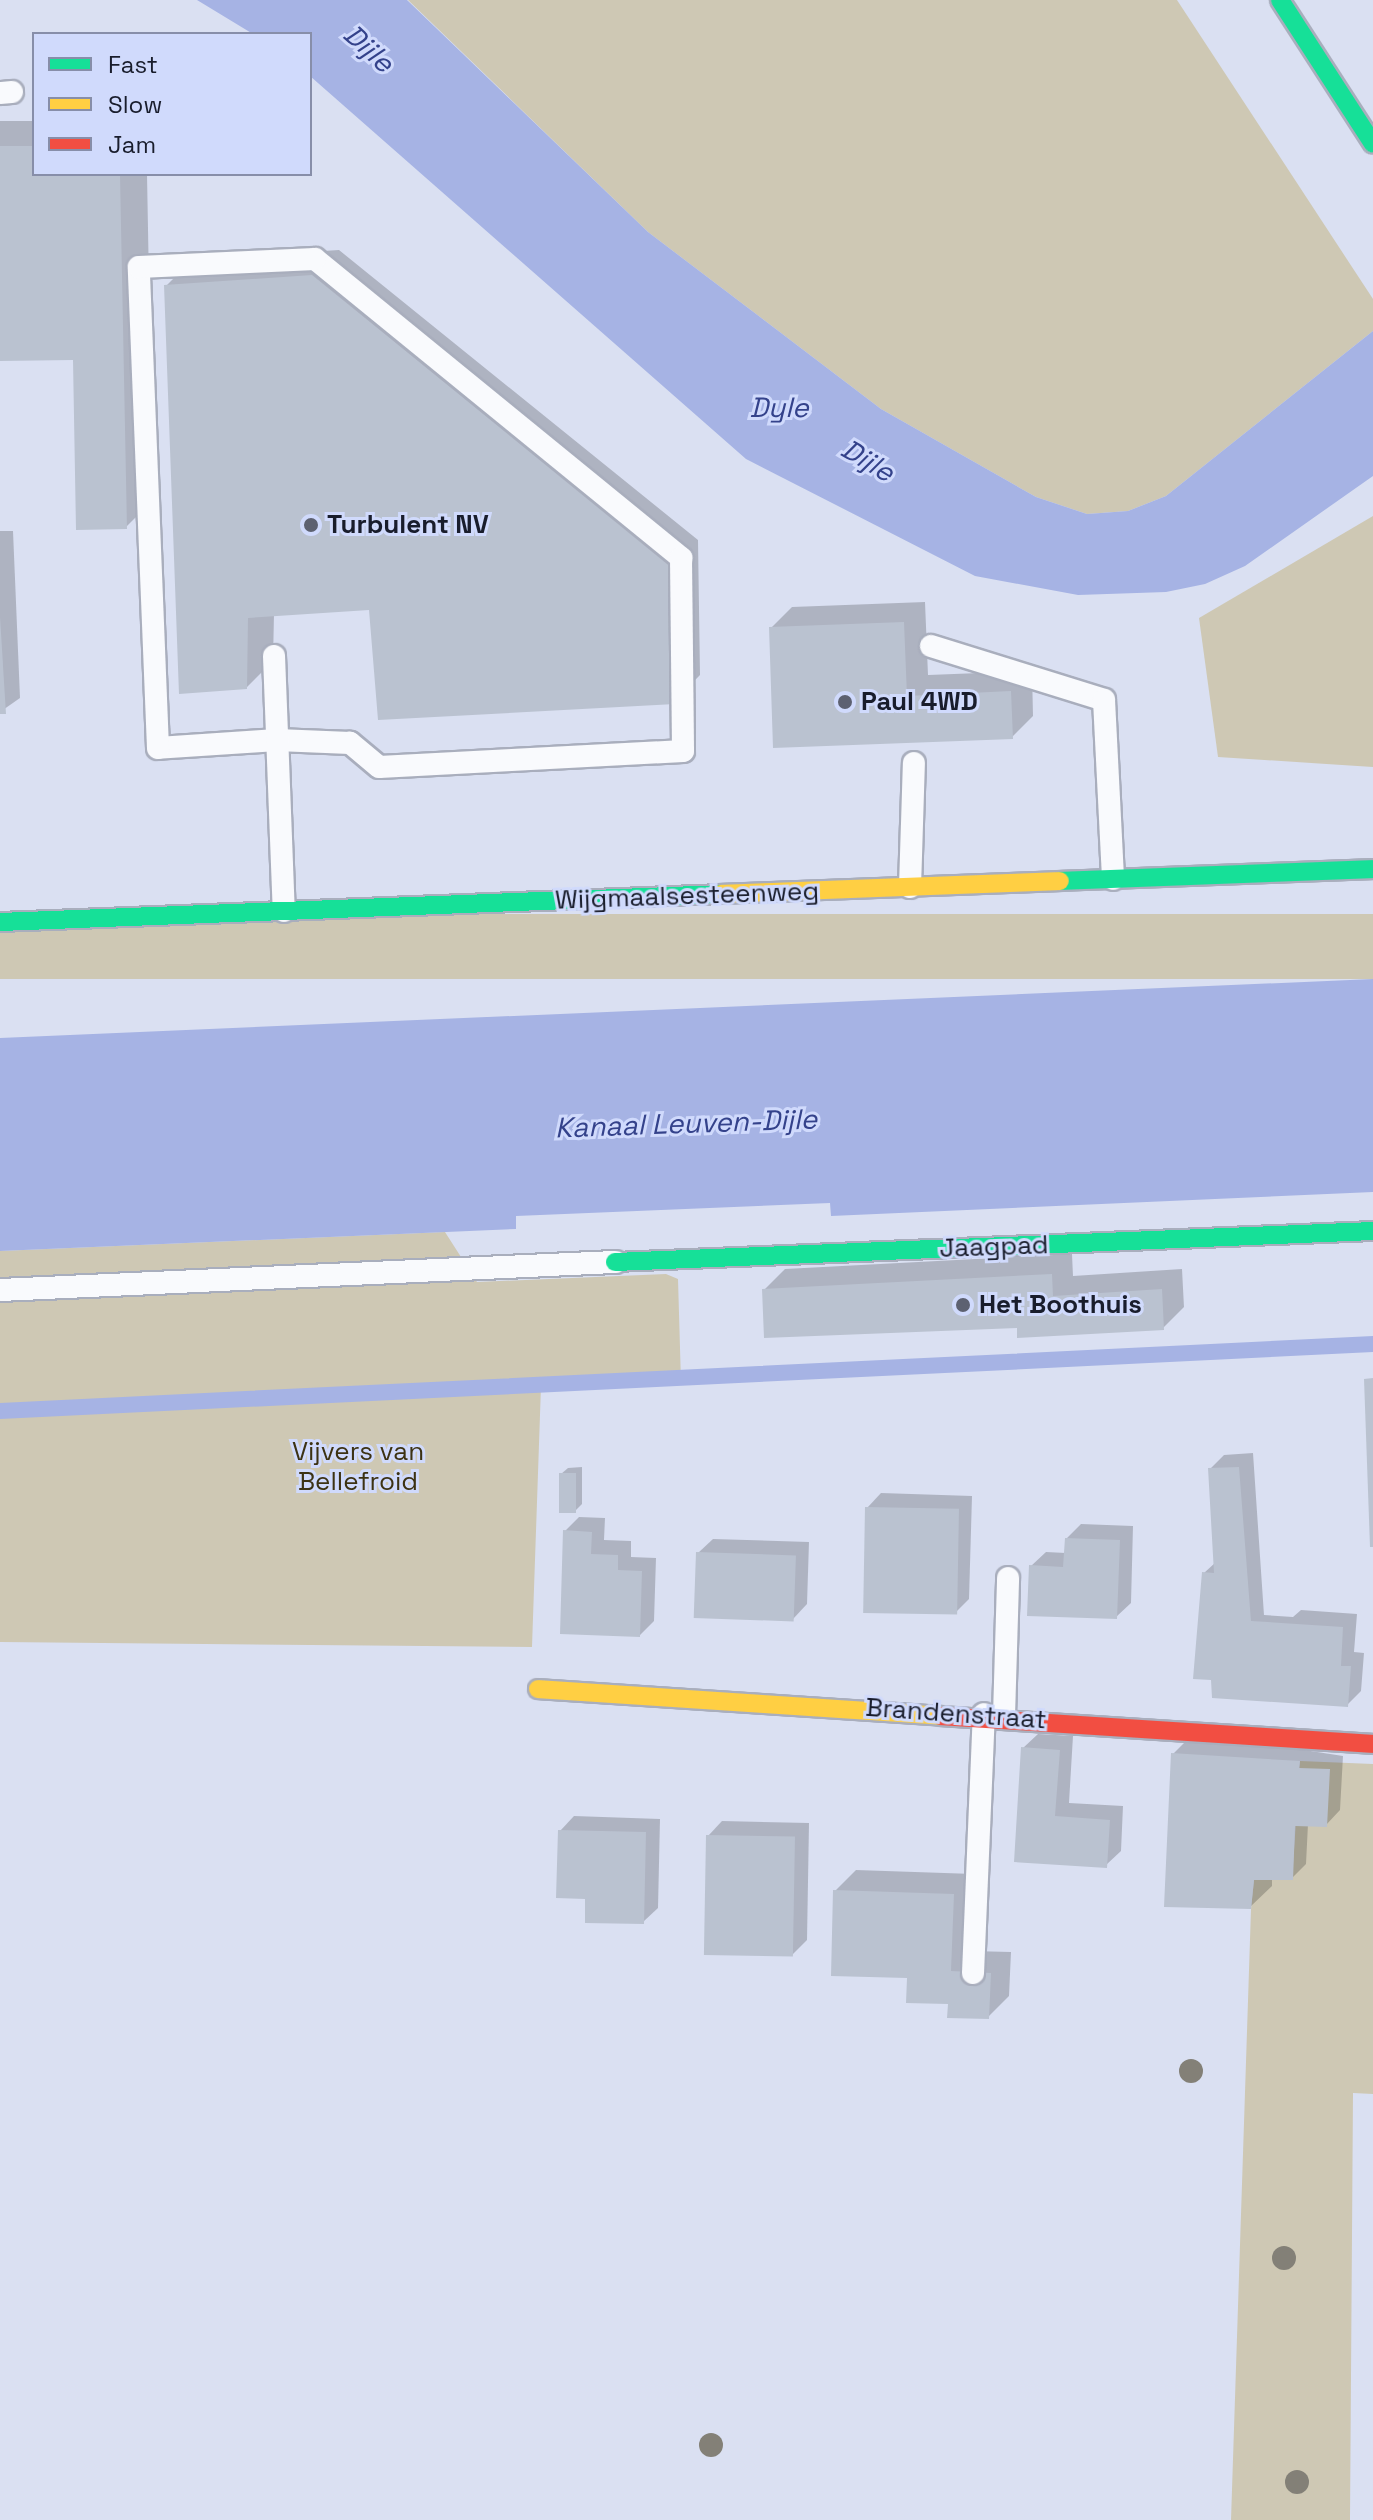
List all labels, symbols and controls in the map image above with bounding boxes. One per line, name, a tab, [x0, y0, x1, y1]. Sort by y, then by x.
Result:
water label: Dijle	[337, 17, 401, 79]
legend	[32, 32, 312, 176]
text: Fast	[108, 49, 158, 80]
text: Slow	[108, 89, 162, 120]
text: Jam	[108, 129, 156, 160]
water label: Dyle	[749, 390, 809, 424]
water label: Dijle	[835, 431, 901, 489]
place label: Turbulent NV	[327, 509, 489, 541]
marker: Turbulent NV	[302, 516, 320, 534]
place label: Paul 4WD	[861, 686, 978, 718]
marker: Paul 4WD	[836, 693, 854, 711]
street label: Wijgmaalsesteenweg	[554, 876, 820, 916]
water label: Kanaal Leuven-Dijle	[554, 1102, 818, 1144]
street label: Jaagpad	[939, 1230, 1049, 1264]
place label: Het Boothuis	[979, 1289, 1142, 1321]
marker: Het Boothuis	[954, 1296, 972, 1314]
park label: Vijvers van Bellefroid	[292, 1436, 424, 1498]
street label: Brandenstraat	[864, 1692, 1048, 1736]

